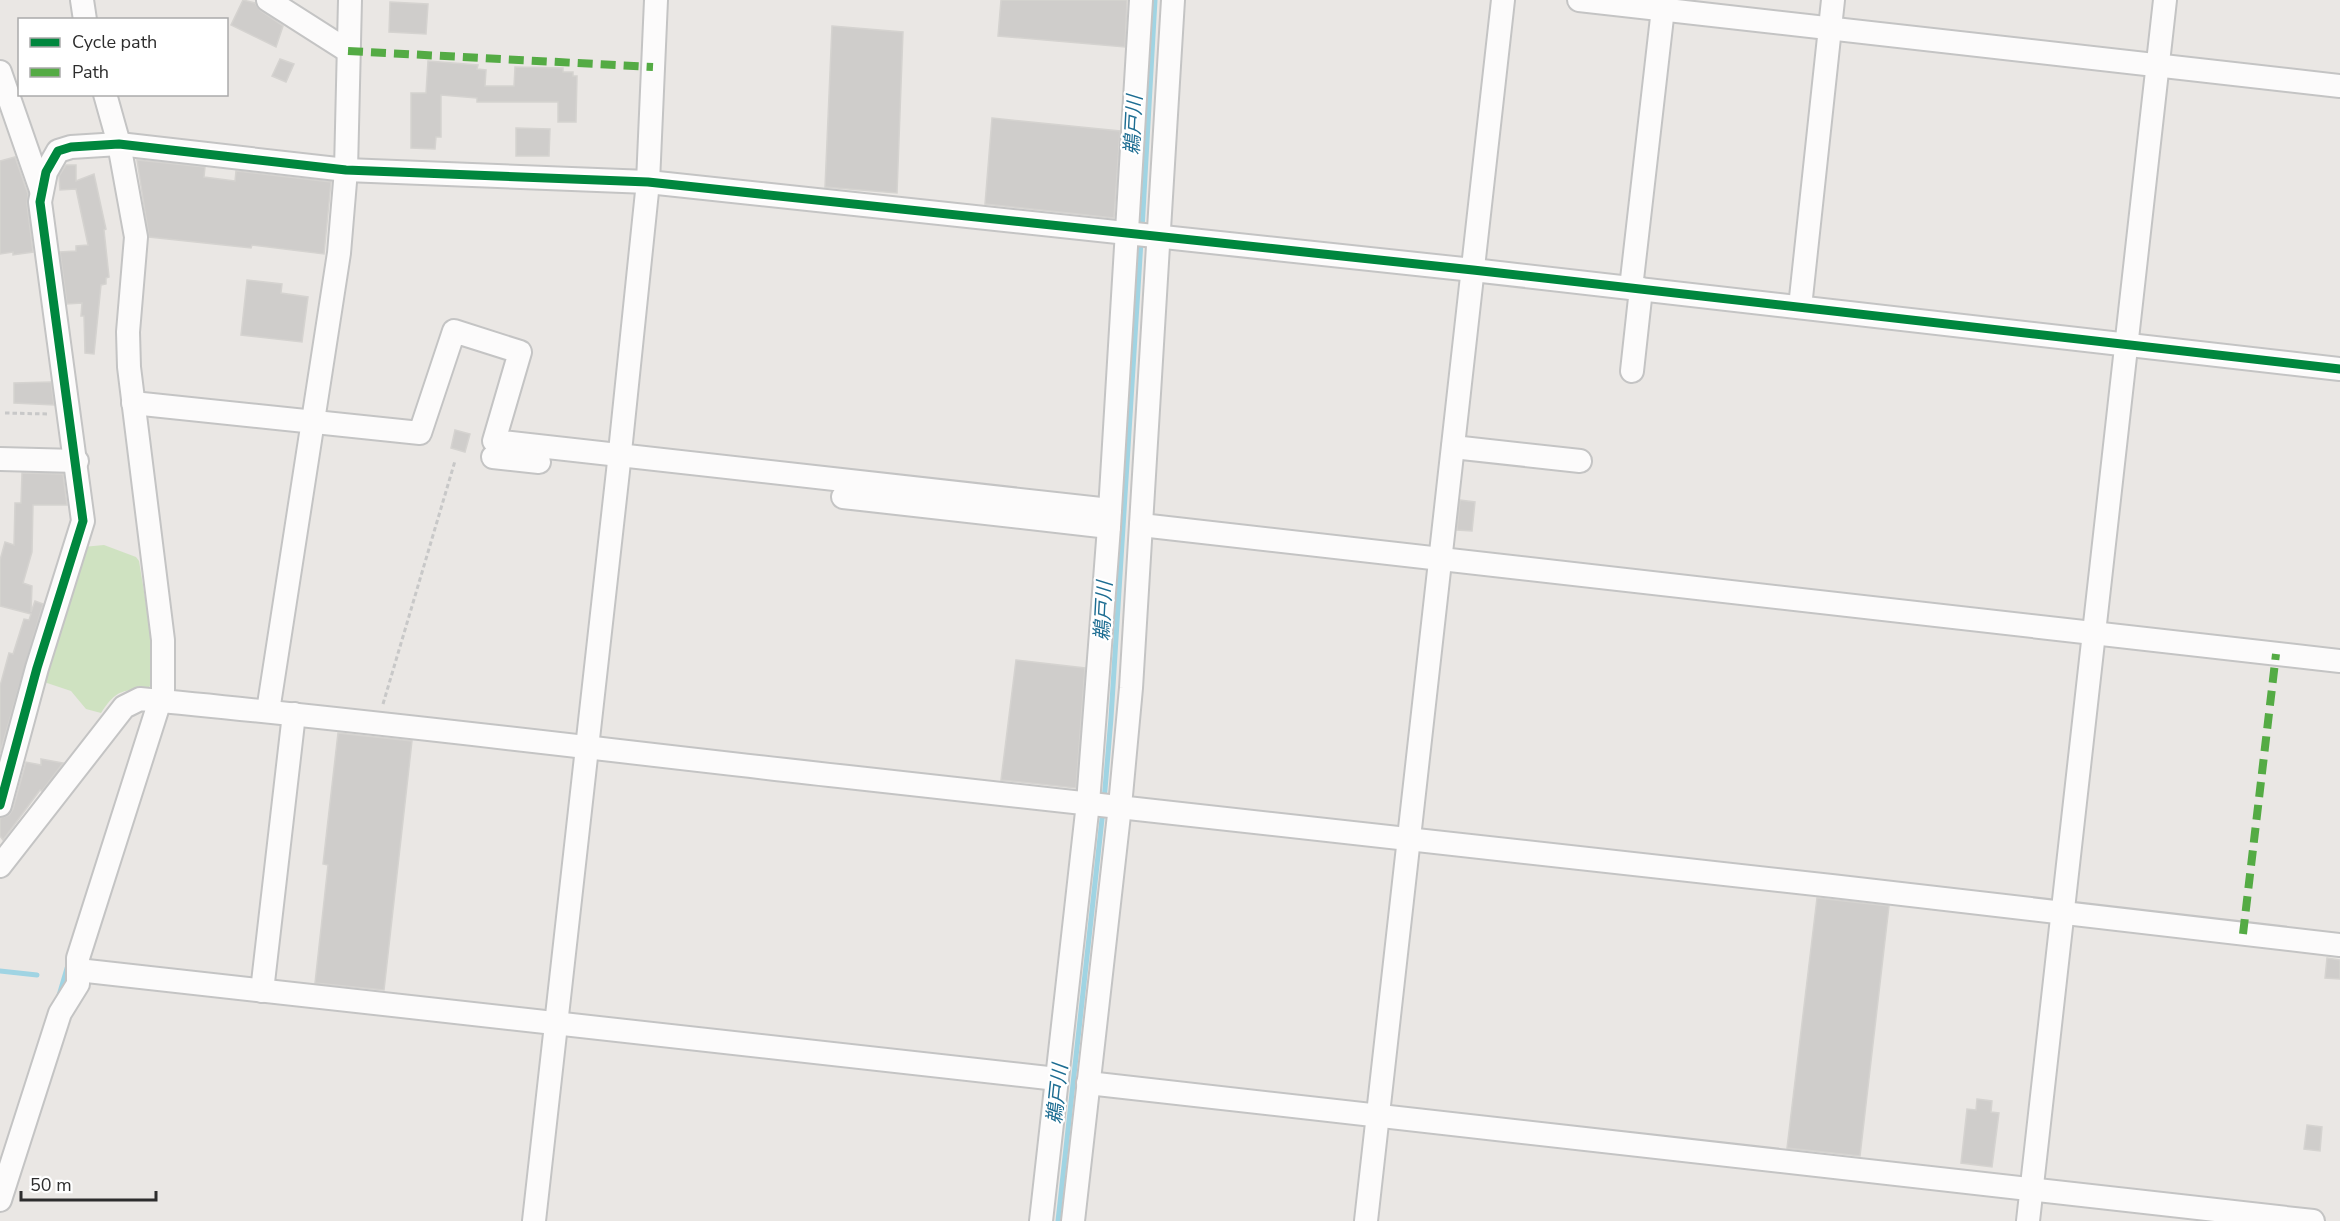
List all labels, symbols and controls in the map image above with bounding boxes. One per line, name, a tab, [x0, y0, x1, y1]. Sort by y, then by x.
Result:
legend	[18, 18, 228, 96]
text: Cycle path	[72, 30, 157, 54]
text: Path	[72, 60, 109, 84]
water label: 鵜戸川	[1118, 92, 1149, 156]
water label: 鵜戸川	[1088, 578, 1119, 642]
water label: 鵜戸川	[1041, 1061, 1074, 1125]
scale bar	[21, 1164, 156, 1202]
text: 50 m	[30, 1173, 72, 1197]

